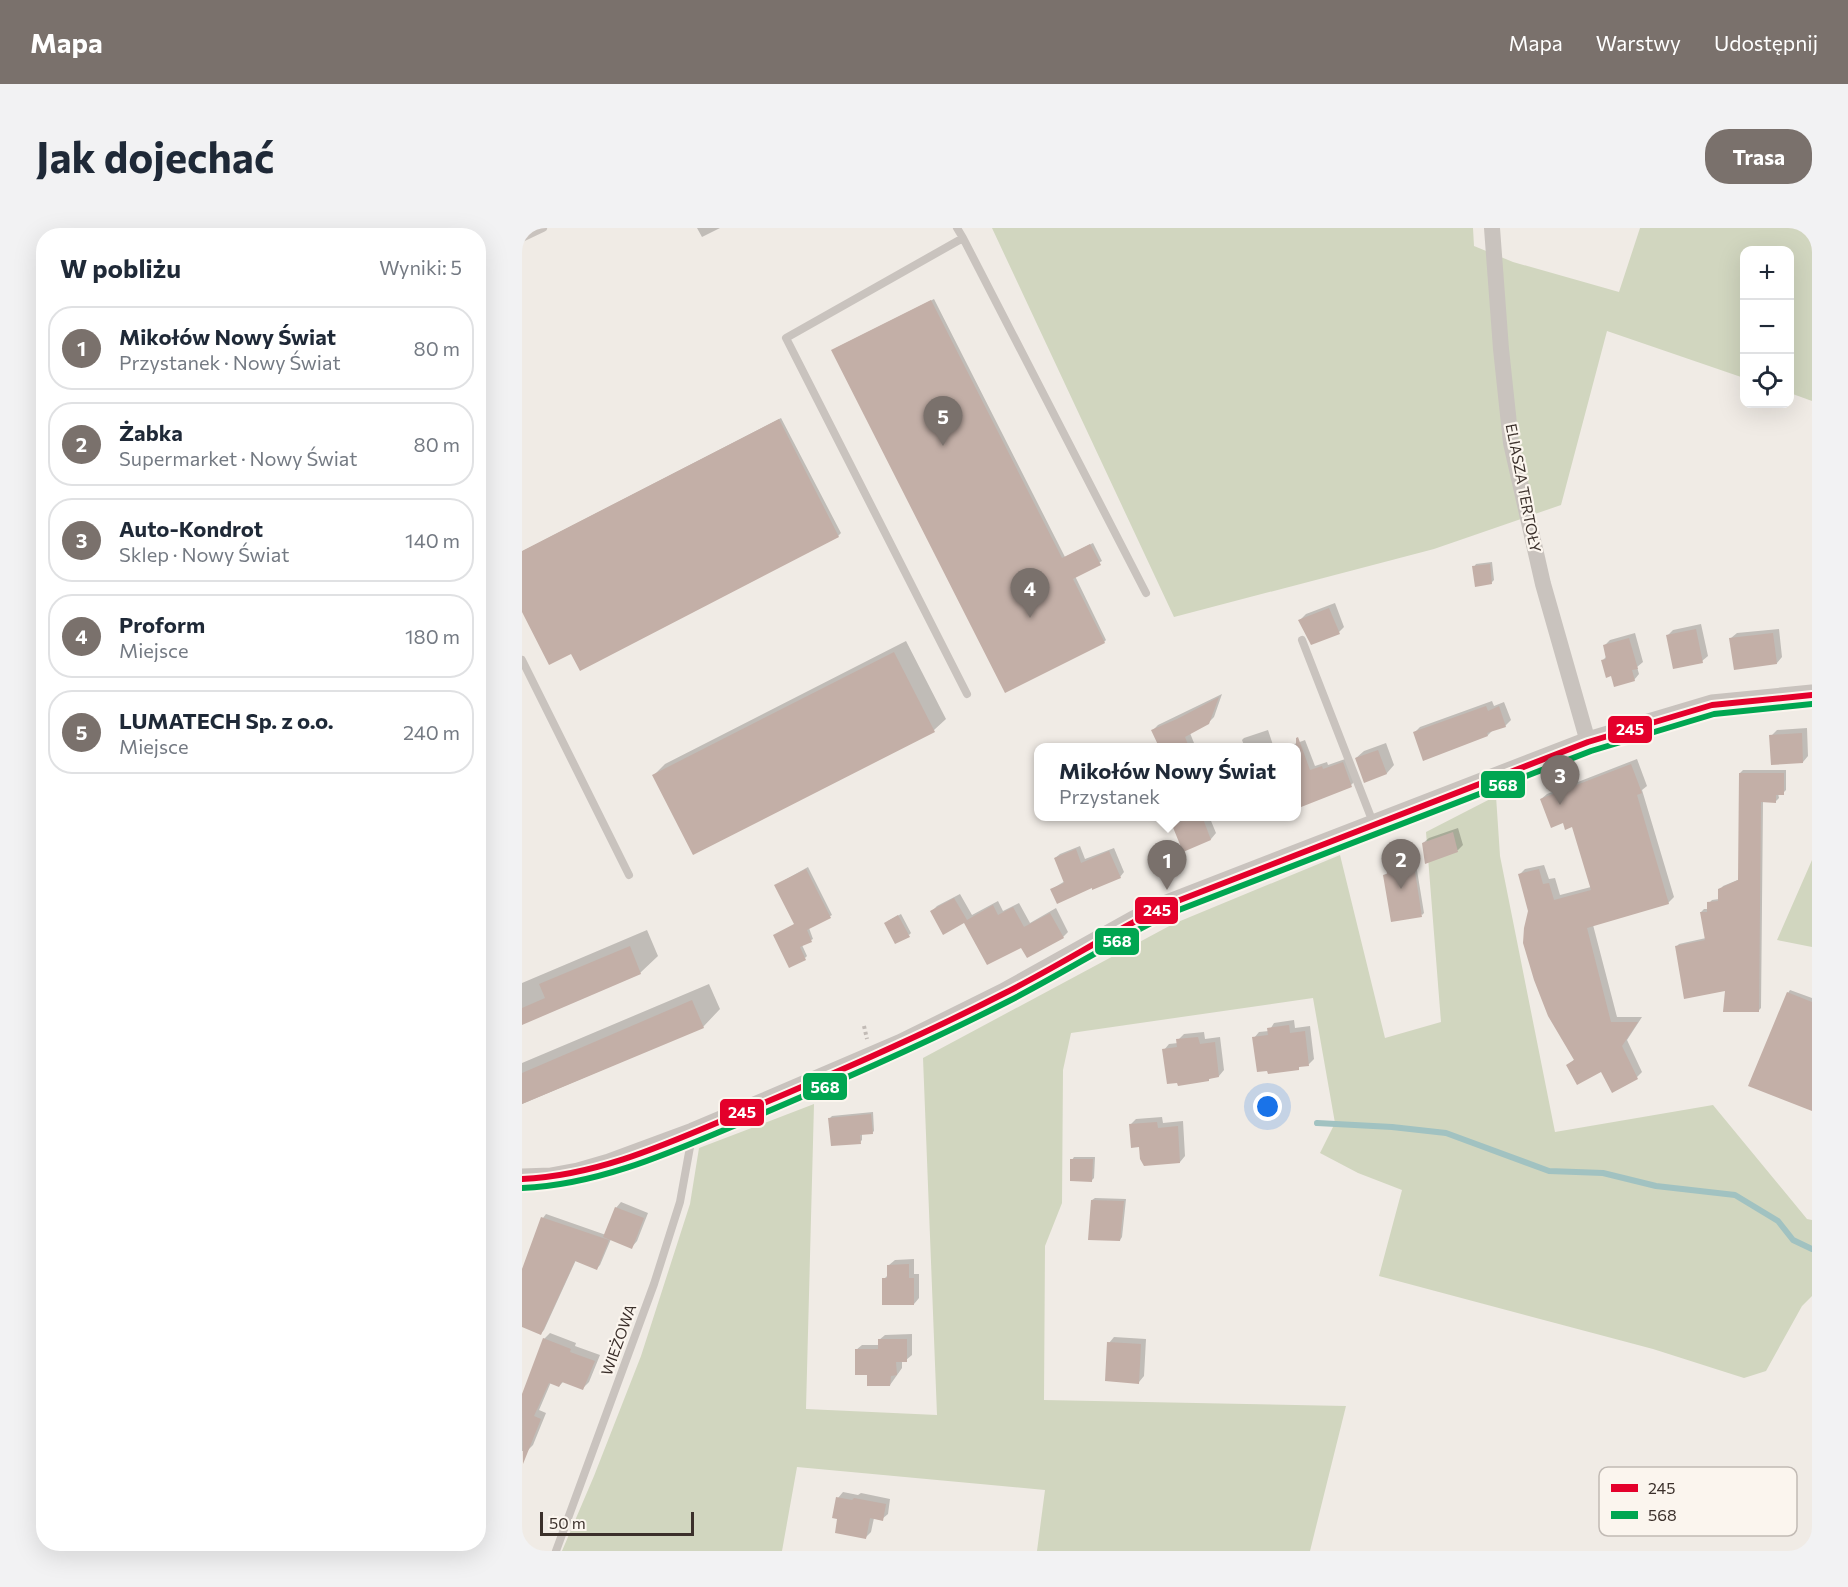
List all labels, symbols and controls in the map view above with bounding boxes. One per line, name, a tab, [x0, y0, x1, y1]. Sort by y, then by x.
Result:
text: Mapa	[30, 25, 103, 59]
text: Mapa	[1509, 30, 1563, 55]
text: Warstwy	[1596, 30, 1681, 55]
text: Udostępnij	[1714, 30, 1818, 55]
button: Trasa	[1705, 129, 1812, 184]
text: Jak dojechać	[36, 130, 274, 182]
map controls	[1740, 246, 1794, 408]
button: +	[1740, 246, 1794, 300]
text: W pobliżu	[60, 252, 181, 283]
text: Wyniki: 5	[379, 255, 462, 279]
button: −	[1740, 300, 1794, 354]
text: Mikołów Nowy Świat	[119, 323, 336, 350]
text: 1	[77, 336, 86, 360]
text: 80 m	[414, 336, 460, 360]
text: Przystanek · Nowy Świat	[119, 350, 341, 374]
button: locate	[1740, 354, 1794, 408]
pin: 5	[924, 396, 962, 446]
text: Żabka	[119, 419, 183, 446]
street label: ELIASZA TERTOŁY	[1503, 422, 1545, 554]
text: 2	[76, 432, 87, 456]
text: 80 m	[414, 432, 460, 456]
text: Supermarket · Nowy Świat	[119, 446, 357, 470]
text: Auto-Kondrot	[119, 515, 263, 542]
text: 3	[76, 528, 87, 552]
text: 140 m	[405, 528, 460, 552]
text: Sklep · Nowy Świat	[119, 542, 289, 566]
pin: 4	[1010, 568, 1050, 618]
text: Proform	[119, 611, 205, 638]
text: 4	[75, 624, 88, 648]
text: 180 m	[405, 624, 460, 648]
text: Miejsce	[119, 638, 188, 662]
text: LUMATECH Sp. z o.o.	[119, 707, 334, 734]
line badge: 245	[1607, 715, 1653, 744]
text: 245	[1616, 719, 1644, 738]
text: 5	[76, 720, 87, 744]
text: 240 m	[403, 720, 460, 744]
text: Miejsce	[119, 734, 188, 758]
popup	[1034, 743, 1301, 821]
pin: 3	[1540, 756, 1580, 805]
text: Mikołów Nowy Świat	[1059, 757, 1276, 784]
line badge: 568	[1480, 770, 1526, 799]
text: 568	[1488, 775, 1518, 794]
text: Przystanek	[1059, 784, 1160, 808]
pin: 1	[1148, 840, 1186, 890]
pin: 2	[1382, 840, 1420, 889]
line badge: 245	[1134, 896, 1179, 925]
text: 245	[1143, 900, 1171, 919]
line badge: 568	[1094, 927, 1140, 956]
text: 568	[1102, 931, 1132, 950]
line badge: 568	[802, 1072, 848, 1101]
text: 568	[810, 1077, 840, 1096]
your location	[1253, 1092, 1282, 1121]
line badge: 245	[719, 1098, 765, 1127]
text: 245	[728, 1102, 756, 1121]
street label: WIEŻOWA	[597, 1301, 639, 1378]
legend	[1599, 1467, 1797, 1536]
text: 245	[1648, 1478, 1675, 1497]
text: 568	[1648, 1505, 1677, 1524]
scale bar	[540, 1509, 694, 1536]
text: 50 m	[549, 1513, 586, 1532]

